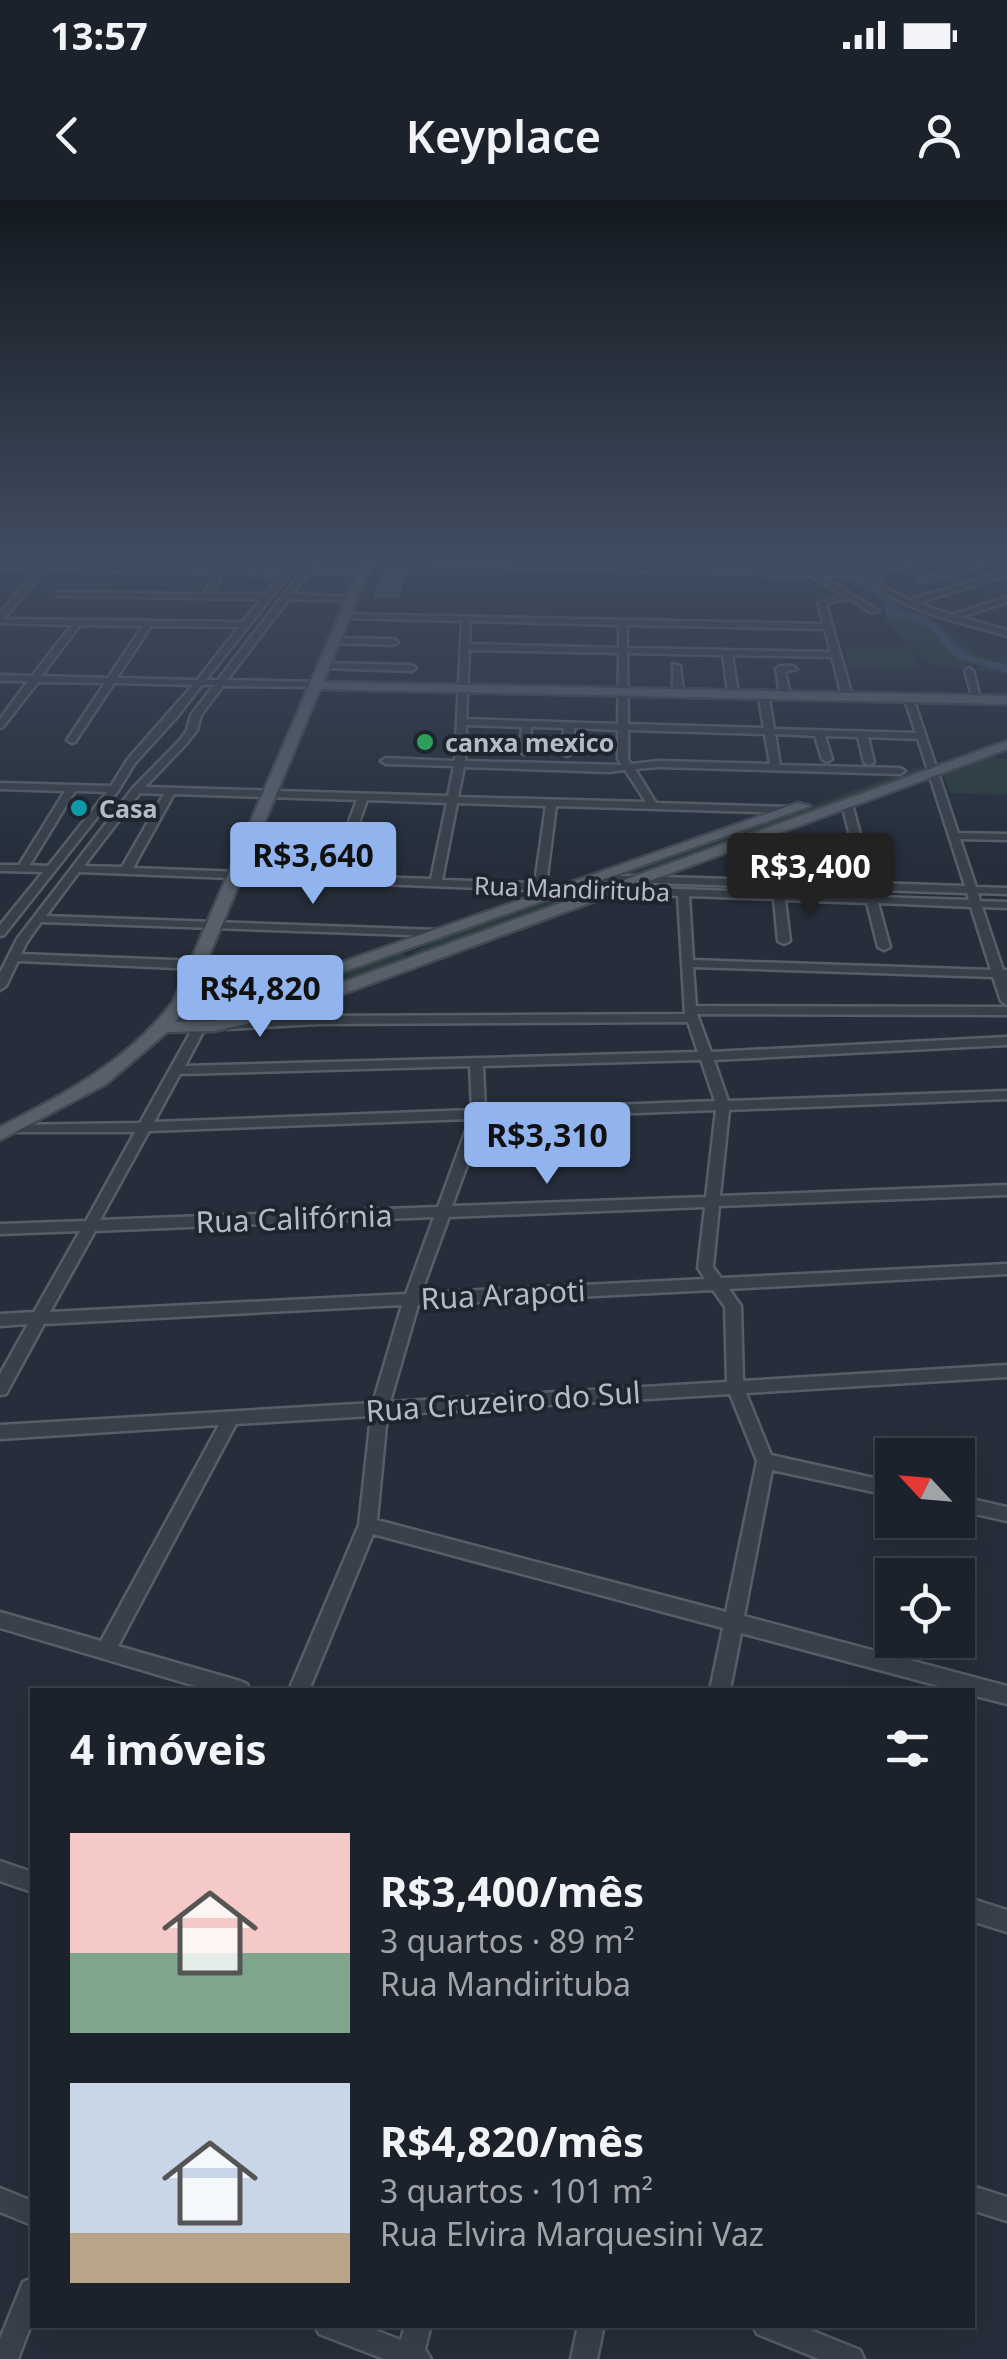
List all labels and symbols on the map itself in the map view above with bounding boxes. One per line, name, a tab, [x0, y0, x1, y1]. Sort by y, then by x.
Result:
place label: canxa mexico	[445, 725, 614, 759]
marker: canxa mexico	[414, 731, 436, 753]
place label: Casa	[99, 791, 158, 825]
marker: Casa	[68, 797, 90, 819]
pin: R$3,640	[221, 822, 405, 907]
pin: R$3,400	[718, 833, 902, 918]
street label: Rua Mandirituba	[473, 868, 671, 908]
pin: R$4,820	[168, 955, 352, 1040]
pin: R$3,310	[455, 1102, 639, 1187]
street label: Rua Califórnia	[195, 1194, 393, 1242]
street label: Rua Arapoti	[420, 1269, 586, 1319]
street label: Rua Cruzeiro do Sul	[364, 1371, 642, 1431]
north arrow	[875, 1438, 975, 1538]

